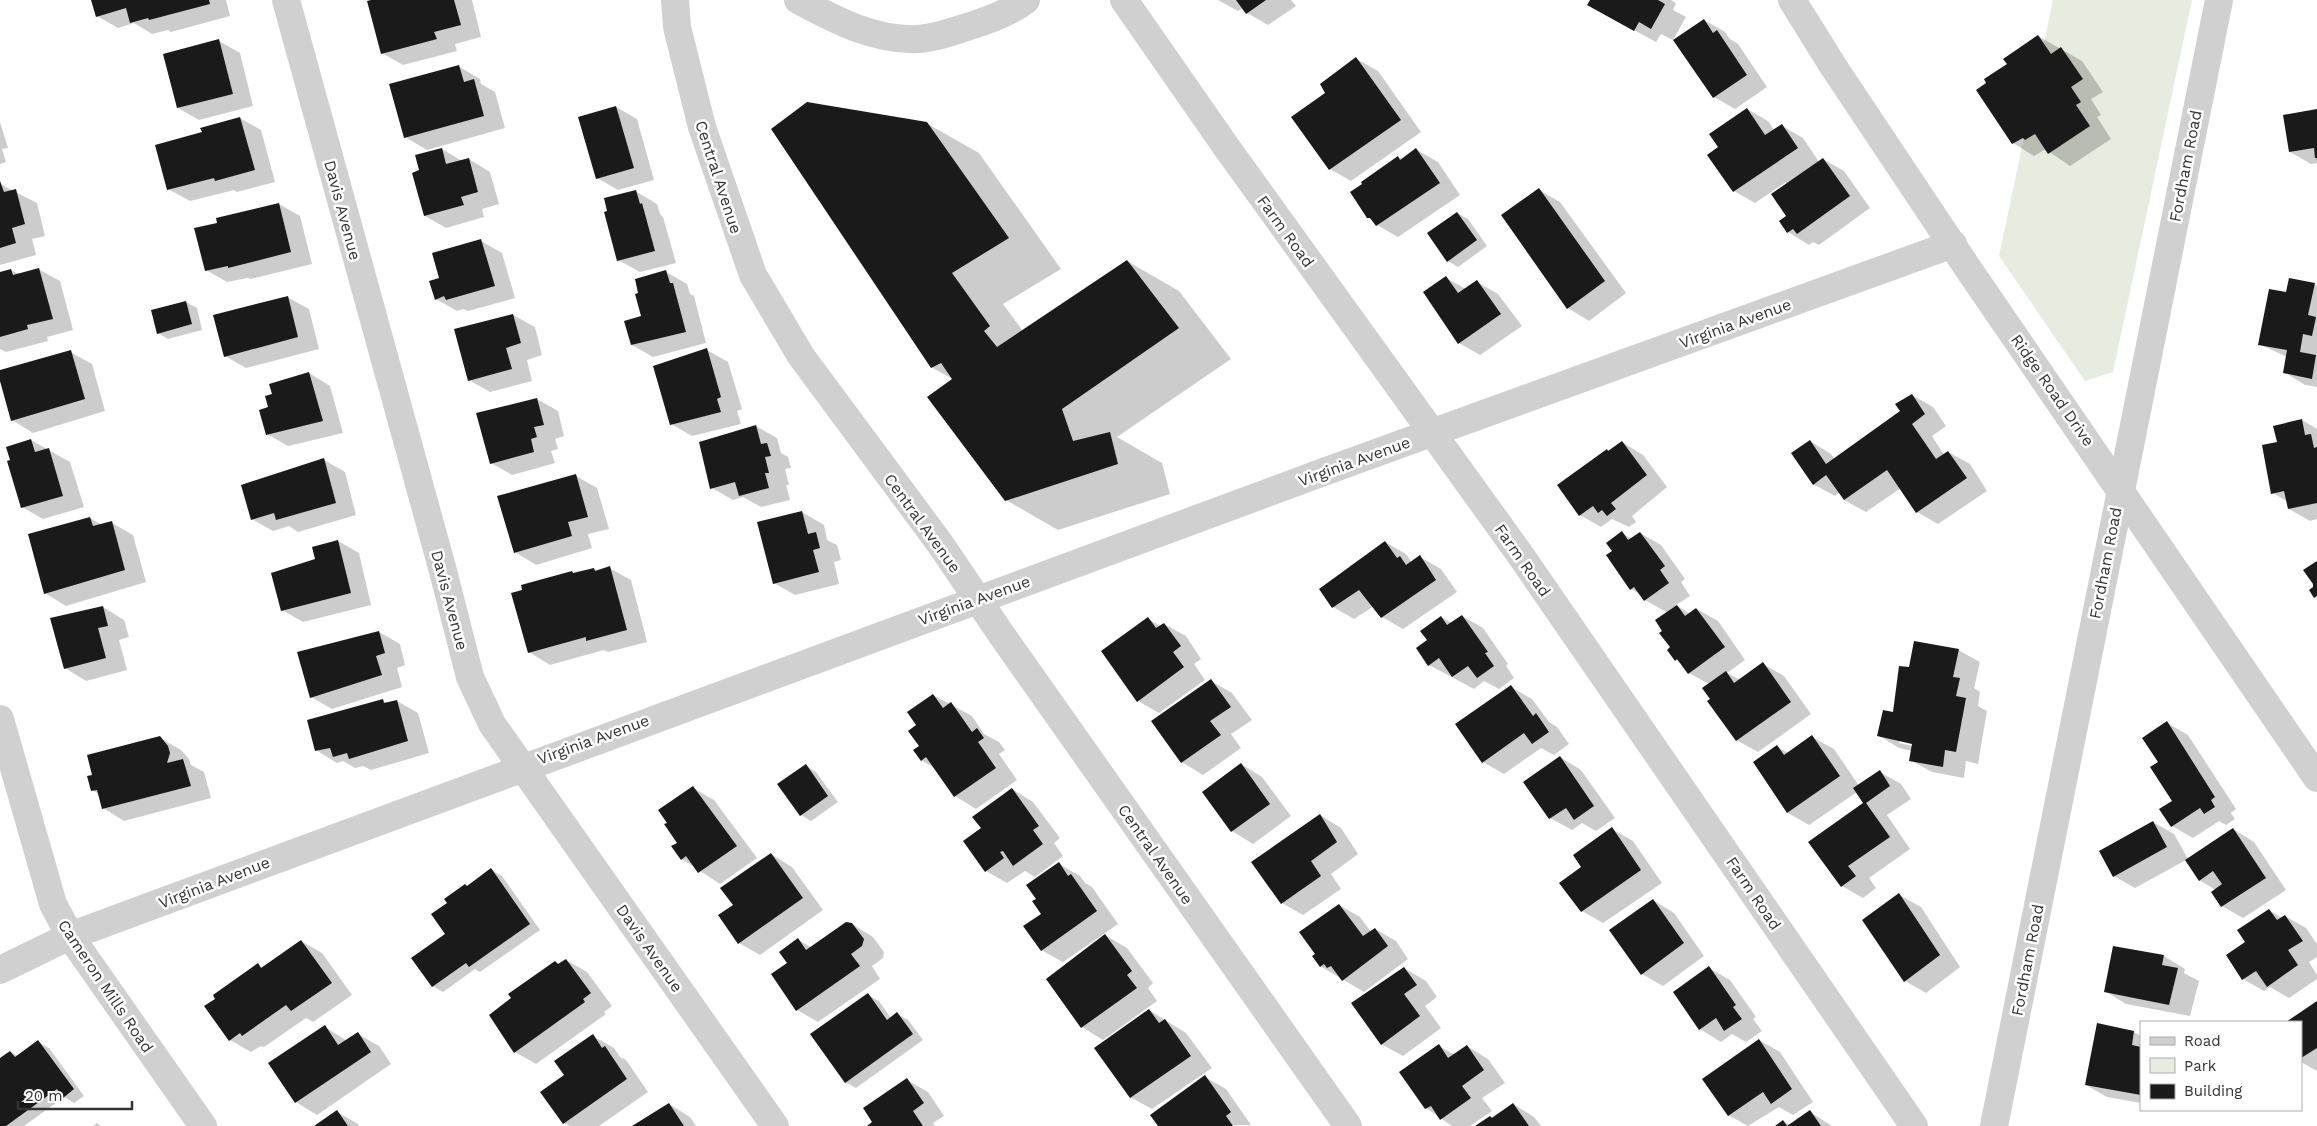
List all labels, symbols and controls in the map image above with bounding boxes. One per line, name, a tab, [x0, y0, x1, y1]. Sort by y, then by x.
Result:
street label: Fordham Road	[2165, 109, 2206, 224]
street label: Central Avenue	[691, 118, 746, 236]
street label: Davis Avenue	[320, 158, 365, 262]
street label: Farm Road	[1253, 192, 1318, 271]
street label: Virginia Avenue	[1677, 294, 1794, 353]
street label: Ridge Road Drive	[2007, 331, 2098, 450]
street label: Virginia Avenue	[1296, 432, 1413, 491]
street label: Central Avenue	[880, 470, 965, 577]
street label: Fordham Road	[2085, 506, 2126, 621]
street label: Farm Road	[1491, 520, 1555, 600]
street label: Davis Avenue	[427, 548, 472, 652]
street label: Virginia Avenue	[916, 571, 1033, 630]
street label: Virginia Avenue	[535, 710, 652, 769]
street label: Central Avenue	[1114, 801, 1197, 908]
street label: Virginia Avenue	[156, 852, 273, 912]
street label: Farm Road	[1722, 853, 1785, 934]
street label: Davis Avenue	[612, 901, 687, 996]
street label: Fordham Road	[2007, 903, 2048, 1018]
street label: Cameron Mills Road	[54, 916, 157, 1056]
legend	[2140, 1021, 2302, 1111]
text: Road	[2184, 1032, 2221, 1050]
text: Park	[2184, 1057, 2217, 1075]
scale bar	[18, 1078, 131, 1110]
text: Building	[2184, 1082, 2242, 1100]
text: 20 m	[25, 1087, 63, 1105]

